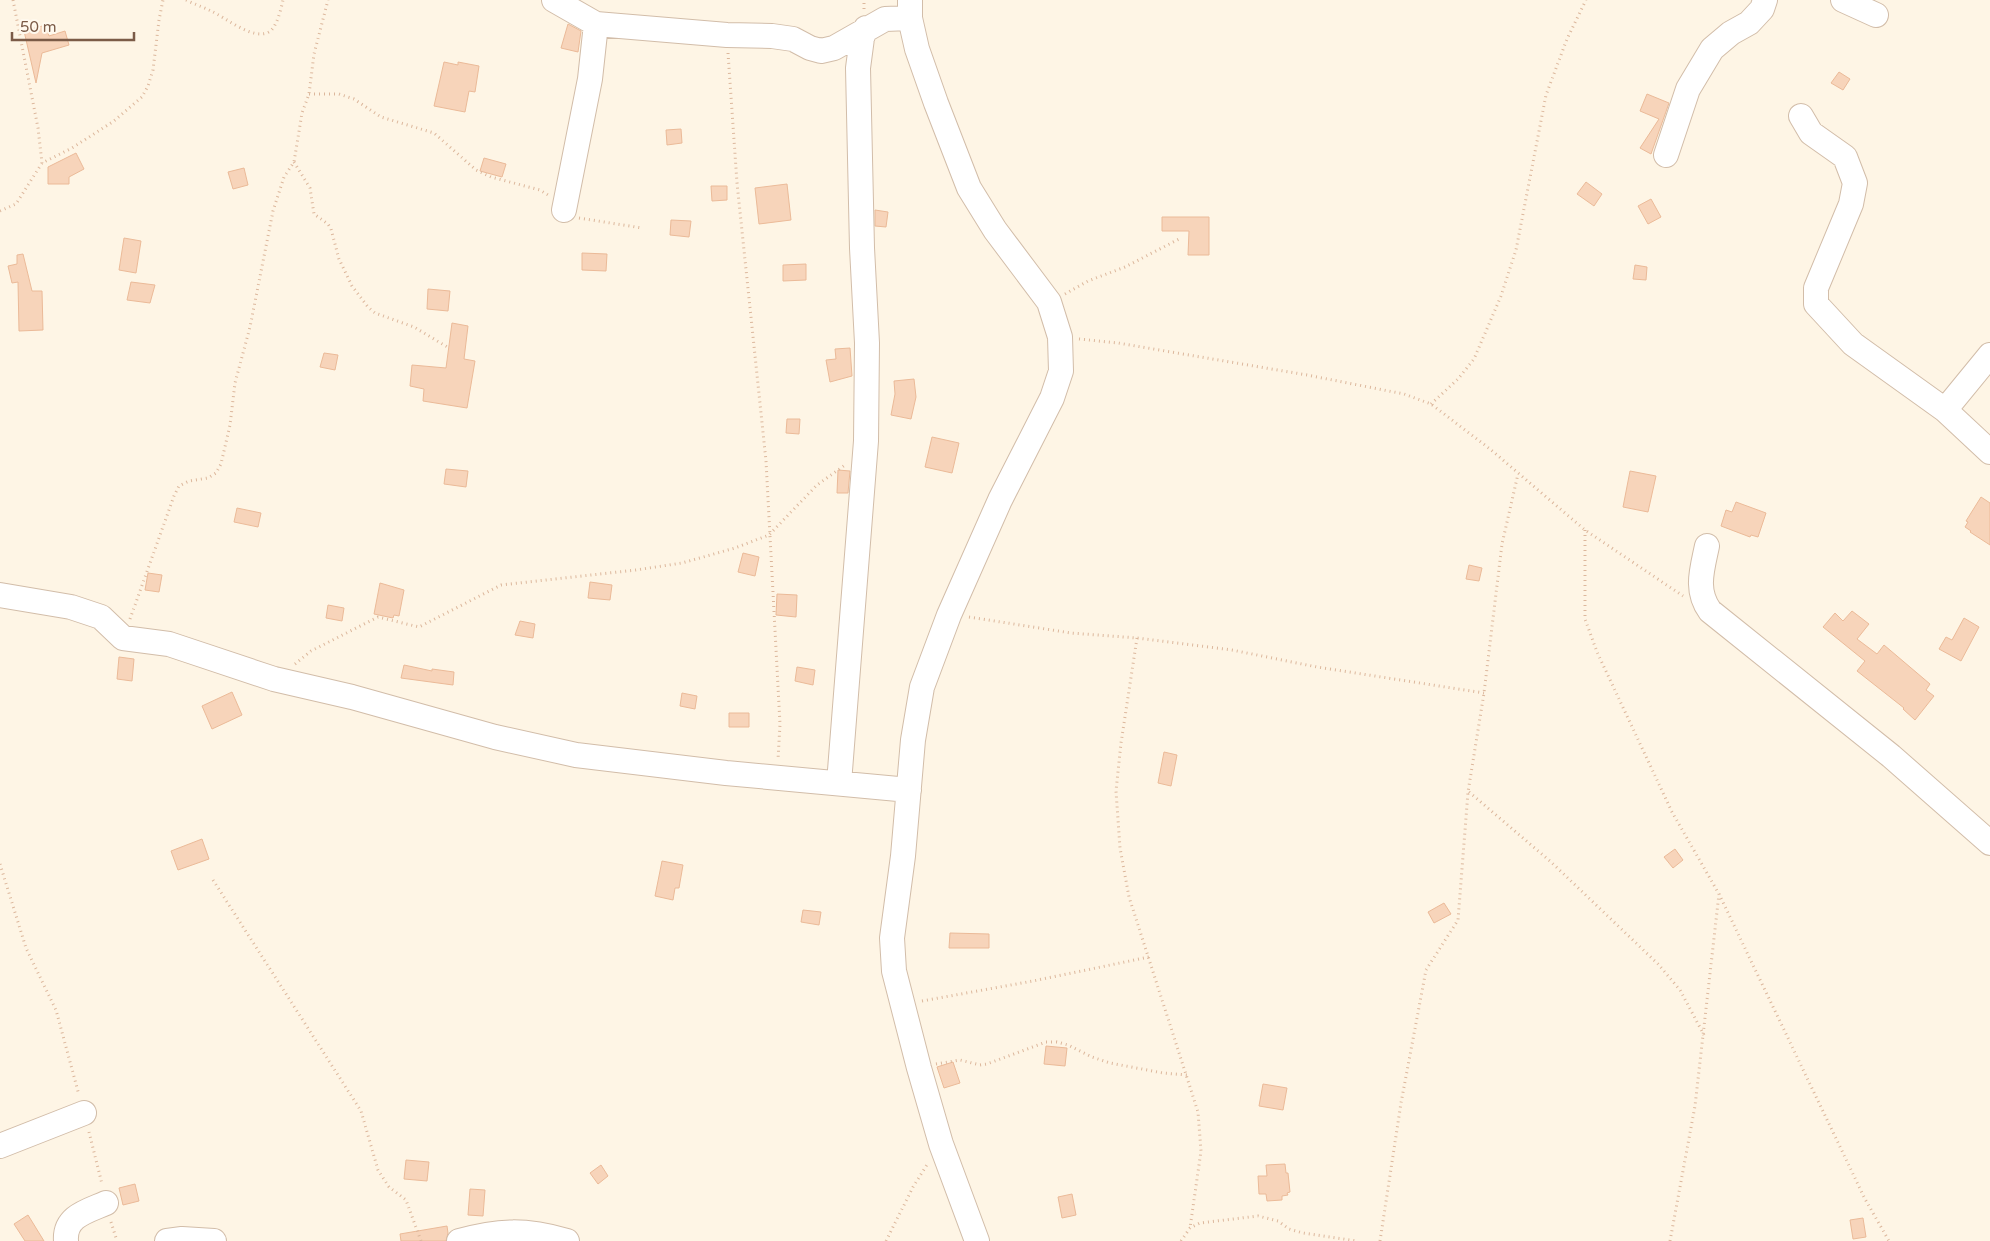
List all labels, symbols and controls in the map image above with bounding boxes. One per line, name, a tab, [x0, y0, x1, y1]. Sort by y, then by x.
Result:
scale bar	[12, 10, 135, 42]
text: 50 m	[20, 18, 57, 36]

